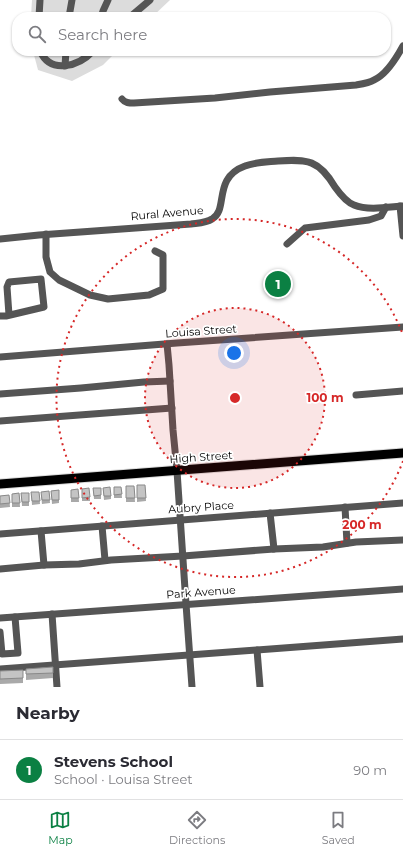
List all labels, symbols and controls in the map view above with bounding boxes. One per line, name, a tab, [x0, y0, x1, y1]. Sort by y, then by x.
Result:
search box	[12, 12, 391, 56]
icon: search	[26, 23, 48, 45]
text: Search here	[58, 25, 147, 44]
street label: Rural Avenue	[130, 203, 204, 223]
pin: 1	[265, 269, 291, 299]
street label: Louisa Street	[165, 321, 238, 340]
your location	[224, 343, 244, 363]
text: 100 m	[307, 390, 343, 405]
centre of rings	[228, 391, 242, 405]
street label: High Street	[169, 448, 233, 466]
street label: Aubry Place	[168, 498, 235, 516]
text: 200 m	[342, 517, 382, 532]
street label: Park Avenue	[166, 583, 237, 601]
text: Nearby	[16, 703, 80, 723]
text: Stevens School	[54, 752, 173, 771]
text: 1	[26, 762, 32, 778]
text: 90 m	[353, 762, 387, 778]
text: School · Louisa Street	[54, 771, 193, 787]
tab: Map	[48, 809, 73, 847]
tab: Directions	[169, 809, 225, 847]
tab: Saved	[322, 809, 355, 847]

